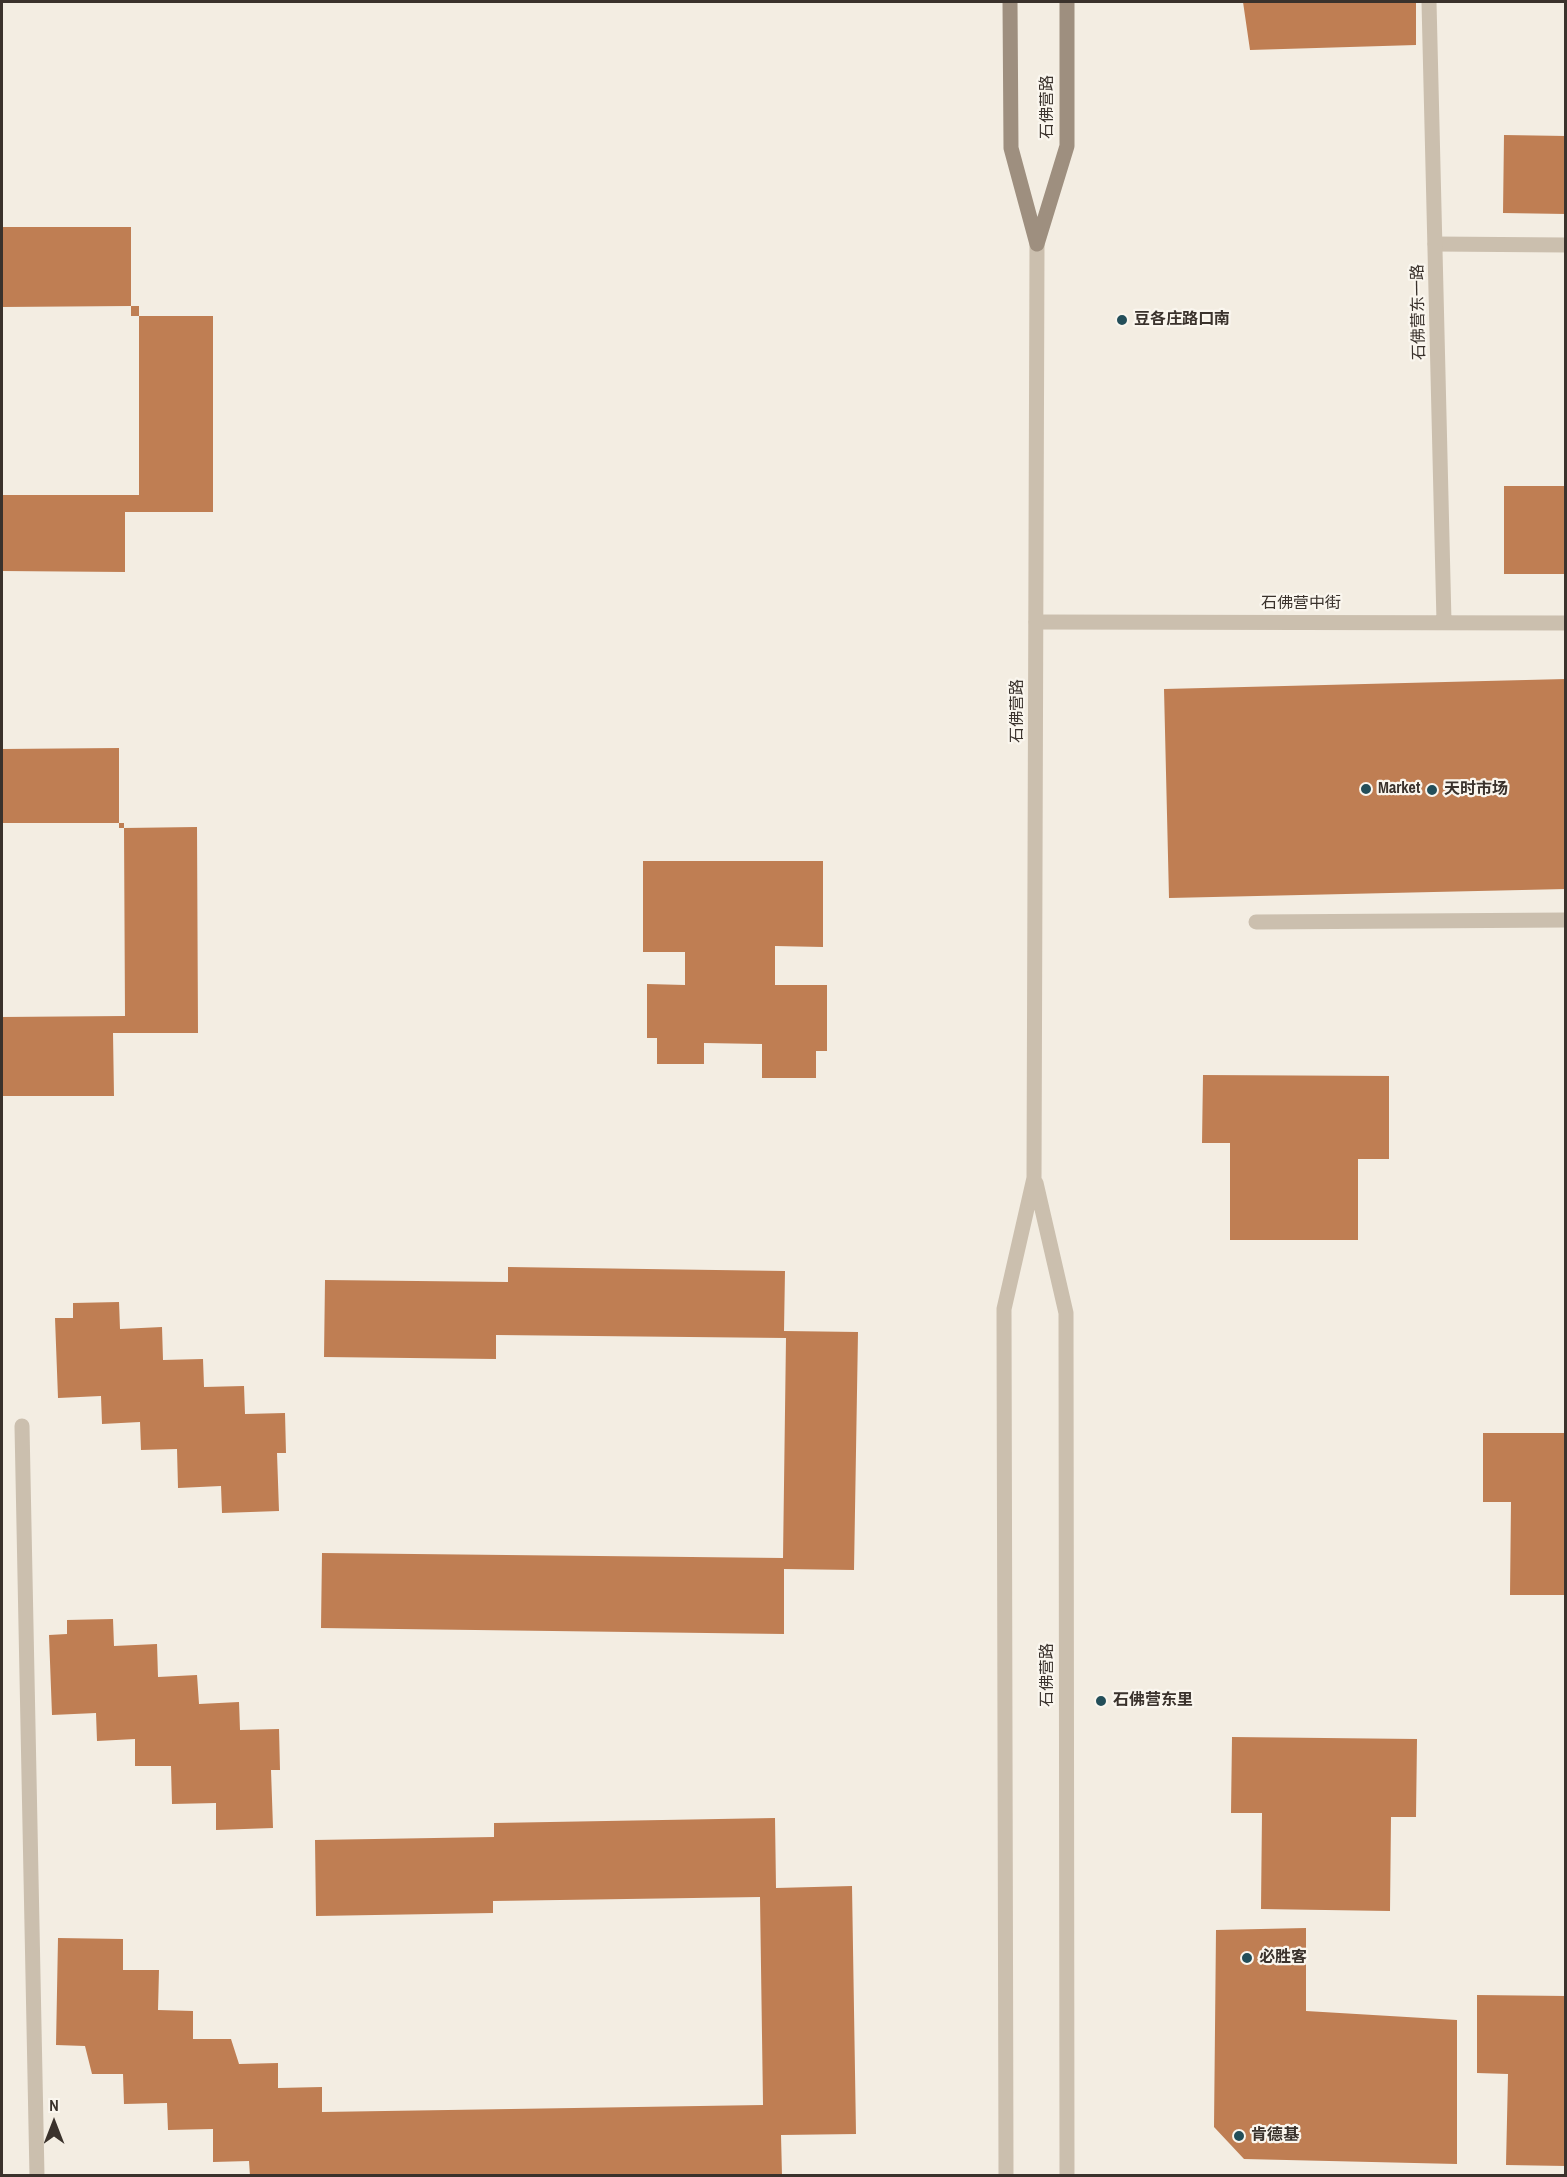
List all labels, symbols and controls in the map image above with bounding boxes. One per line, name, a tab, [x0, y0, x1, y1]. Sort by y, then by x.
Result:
street label: 石佛营路	[1038, 75, 1058, 139]
street label: 石佛营东一路	[1409, 264, 1429, 360]
place label: 豆各庄路口南	[1134, 310, 1230, 330]
marker: 豆各庄路口南	[1115, 313, 1129, 327]
street label: 石佛营中街	[1261, 594, 1341, 614]
street label: 石佛营路	[1008, 679, 1028, 743]
place label: Market	[1378, 779, 1420, 799]
place label: 天时市场	[1444, 780, 1508, 800]
marker: Market	[1359, 782, 1373, 796]
marker: 天时市场	[1425, 783, 1439, 797]
street label: 石佛营路	[1038, 1643, 1058, 1707]
place label: 石佛营东里	[1113, 1691, 1193, 1711]
marker: 石佛营东里	[1094, 1694, 1108, 1708]
place label: 必胜客	[1259, 1948, 1307, 1968]
marker: 必胜客	[1240, 1951, 1254, 1965]
north arrow	[24, 2093, 84, 2153]
text: N	[49, 2094, 59, 2116]
place label: 肯德基	[1251, 2126, 1299, 2146]
marker: 肯德基	[1232, 2129, 1246, 2143]

